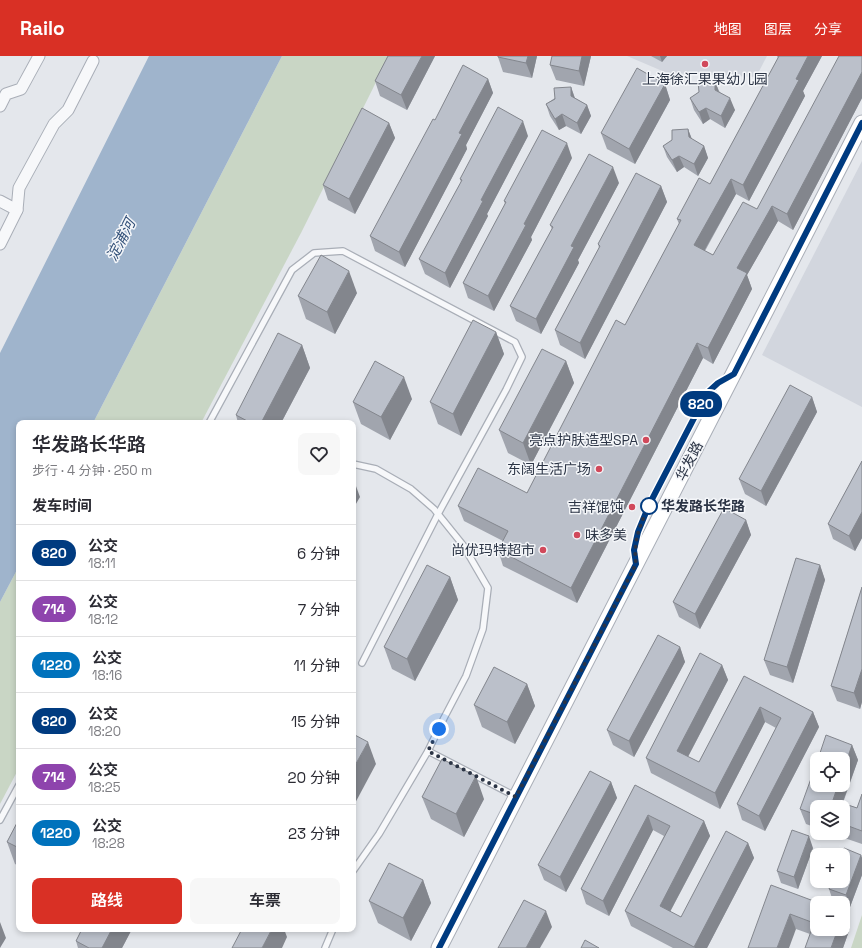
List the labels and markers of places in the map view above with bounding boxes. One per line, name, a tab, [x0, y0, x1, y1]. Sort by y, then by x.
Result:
marker: 上海徐汇果果幼儿园	[700, 59, 710, 69]
place label: 上海徐汇果果幼儿园	[642, 70, 768, 88]
place label: 亮点护肤造型SPA	[529, 431, 638, 449]
marker: 亮点护肤造型SPA	[641, 435, 651, 445]
place label: 东阔生活广场	[507, 460, 591, 478]
marker: 东阔生活广场	[594, 464, 604, 474]
marker: 华发路长华路	[640, 497, 658, 515]
place label: 华发路长华路	[661, 497, 745, 515]
place label: 吉祥馄饨	[568, 498, 624, 516]
marker: 吉祥馄饨	[627, 502, 637, 512]
place label: 味多美	[585, 526, 627, 544]
marker: 味多美	[572, 530, 582, 540]
place label: 尚优玛特超市	[451, 541, 535, 559]
marker: 尚优玛特超市	[538, 545, 548, 555]

